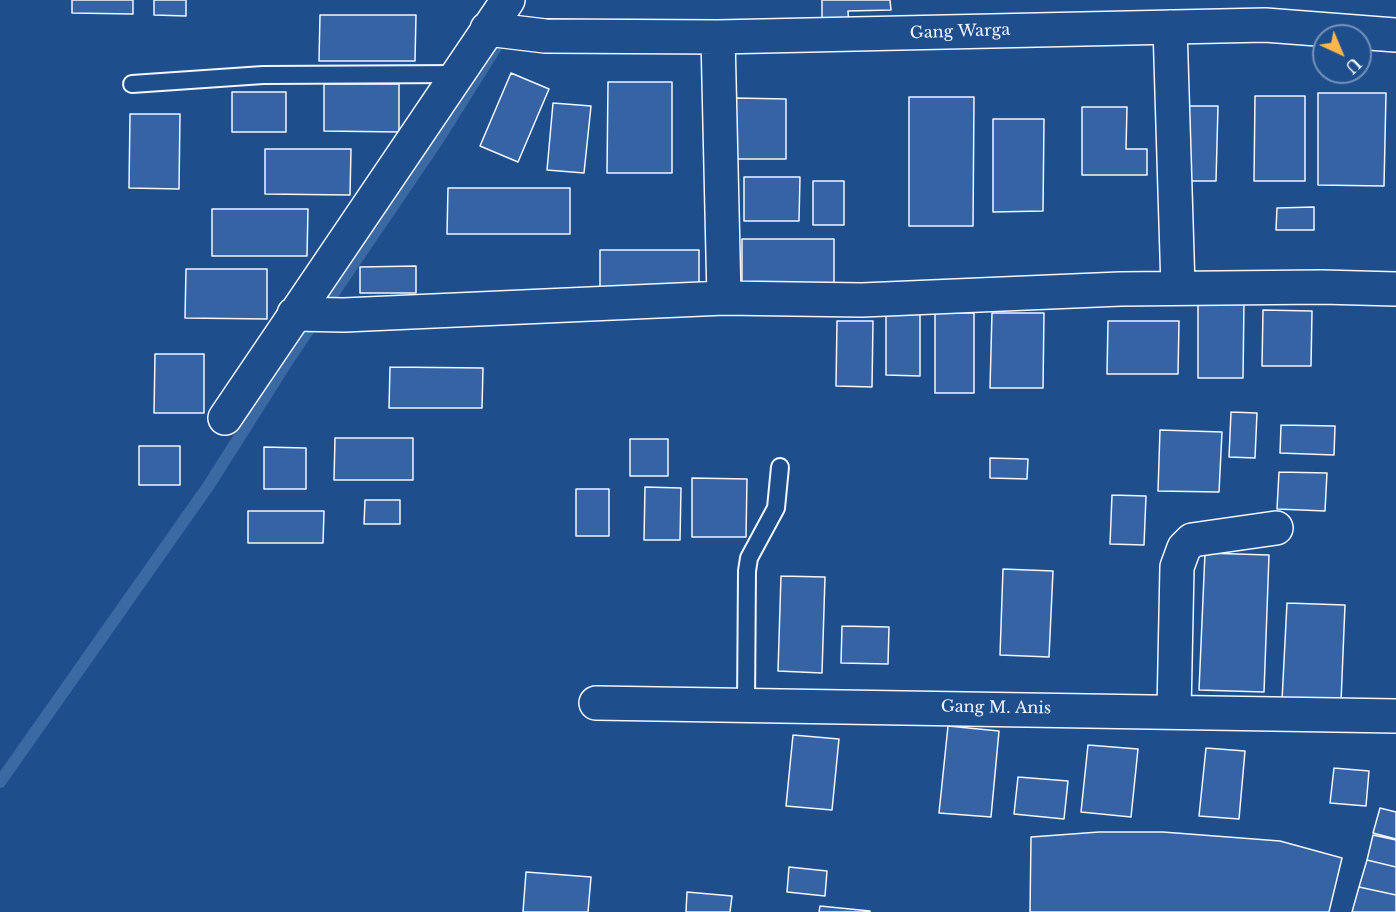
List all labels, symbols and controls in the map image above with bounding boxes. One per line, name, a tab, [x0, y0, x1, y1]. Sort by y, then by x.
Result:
street label: Gang Warga	[910, 21, 1010, 43]
north arrow	[1312, 24, 1372, 84]
text: U	[1341, 53, 1365, 78]
street label: Gang M. Anis	[941, 697, 1051, 719]

